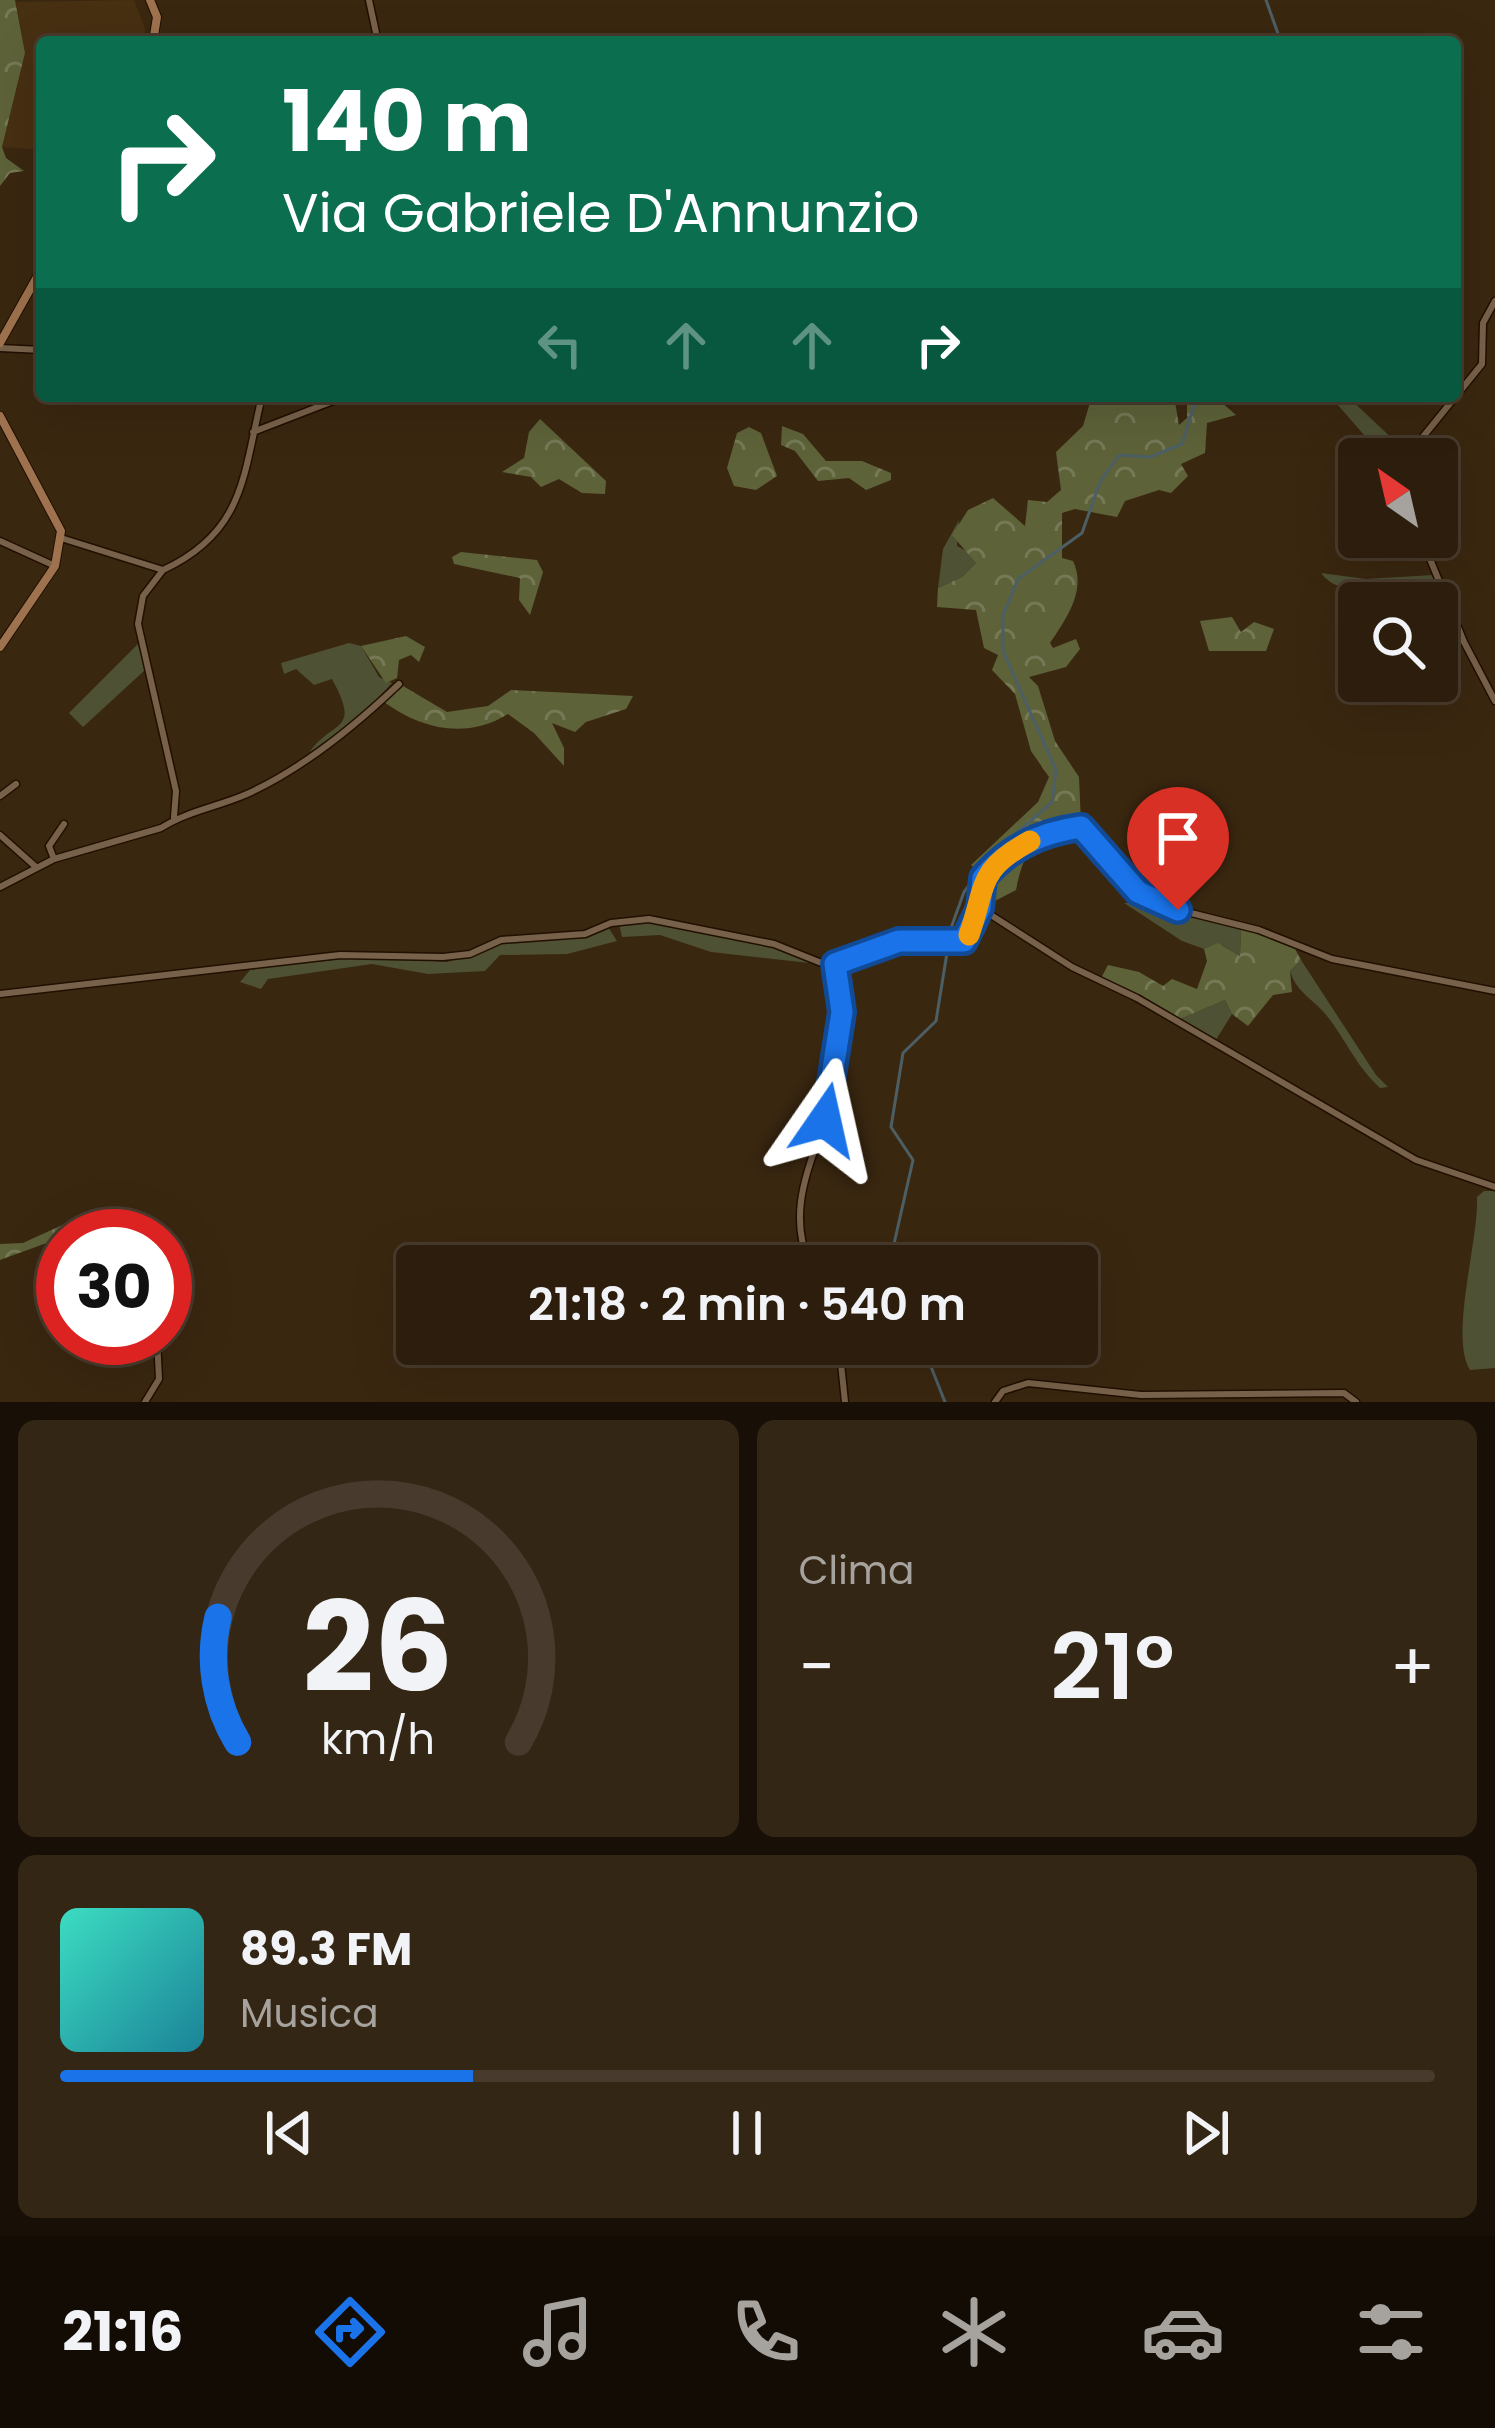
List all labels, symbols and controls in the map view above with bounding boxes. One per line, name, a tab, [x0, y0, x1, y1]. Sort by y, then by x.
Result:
text: 140 m	[282, 63, 532, 180]
icon: right	[84, 84, 240, 240]
text: Via Gabriele D'Annunzio	[282, 175, 920, 251]
icon: left	[527, 312, 593, 378]
icon: ahead	[653, 312, 719, 378]
icon: ahead	[779, 312, 845, 378]
icon: right	[905, 312, 971, 378]
north arrow	[1338, 438, 1458, 558]
map controls	[1338, 438, 1458, 702]
button: search	[1338, 582, 1458, 702]
pin	[1127, 787, 1229, 910]
icon: arrive	[1145, 805, 1211, 871]
position arrow	[762, 1057, 888, 1183]
speed limit sign: 30	[36, 1209, 192, 1365]
text: 21:18 · 2 min · 540 m	[528, 1273, 966, 1336]
text: Clima	[799, 1543, 914, 1598]
text: 26	[303, 1560, 454, 1735]
text: 21°	[1050, 1604, 1175, 1731]
text: −	[799, 1621, 835, 1713]
text: +	[1390, 1621, 1435, 1713]
text: km/h	[321, 1708, 435, 1768]
text: 89.3 FM	[240, 1918, 412, 1981]
text: Musica	[240, 1986, 379, 2041]
icon: previous	[256, 2100, 322, 2166]
icon: pause	[714, 2100, 780, 2166]
icon: next	[1173, 2100, 1239, 2166]
icon: directions	[308, 2290, 392, 2374]
icon: music	[516, 2290, 600, 2374]
icon: phone	[724, 2290, 808, 2374]
icon: climate	[932, 2290, 1016, 2374]
icon: car	[1141, 2290, 1225, 2374]
icon: filters	[1349, 2290, 1433, 2374]
text: 21:16	[62, 2294, 183, 2370]

